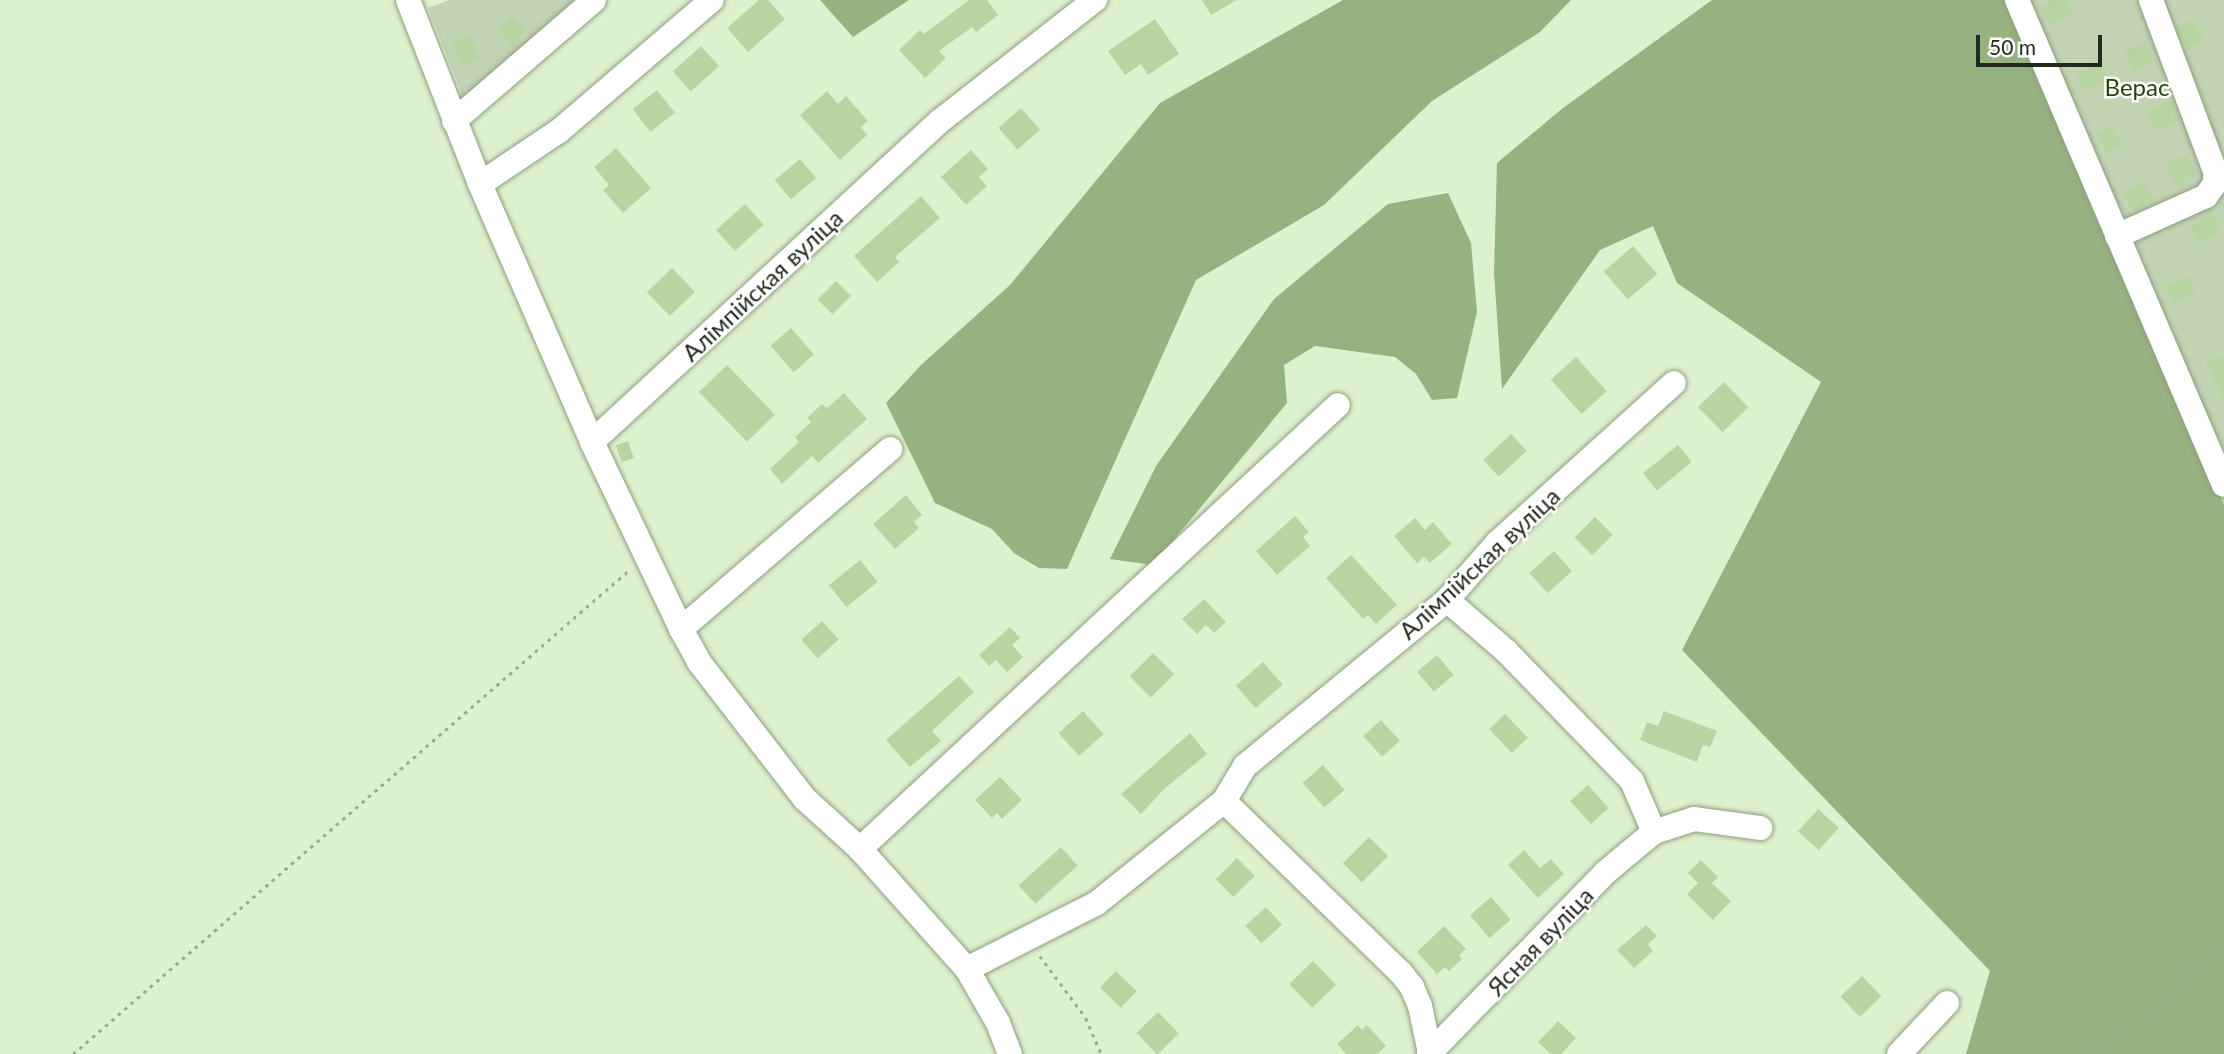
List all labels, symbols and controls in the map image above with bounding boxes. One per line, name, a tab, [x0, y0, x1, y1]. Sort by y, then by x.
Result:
scale bar	[1979, 21, 2105, 65]
text: 50 m	[1989, 34, 2036, 59]
park label: Верас	[2105, 73, 2169, 101]
street label: Алімпійская вуліца	[676, 203, 848, 367]
street label: Алімпійская вуліца	[1393, 481, 1565, 645]
street label: Ясная вуліца	[1481, 881, 1599, 1001]

